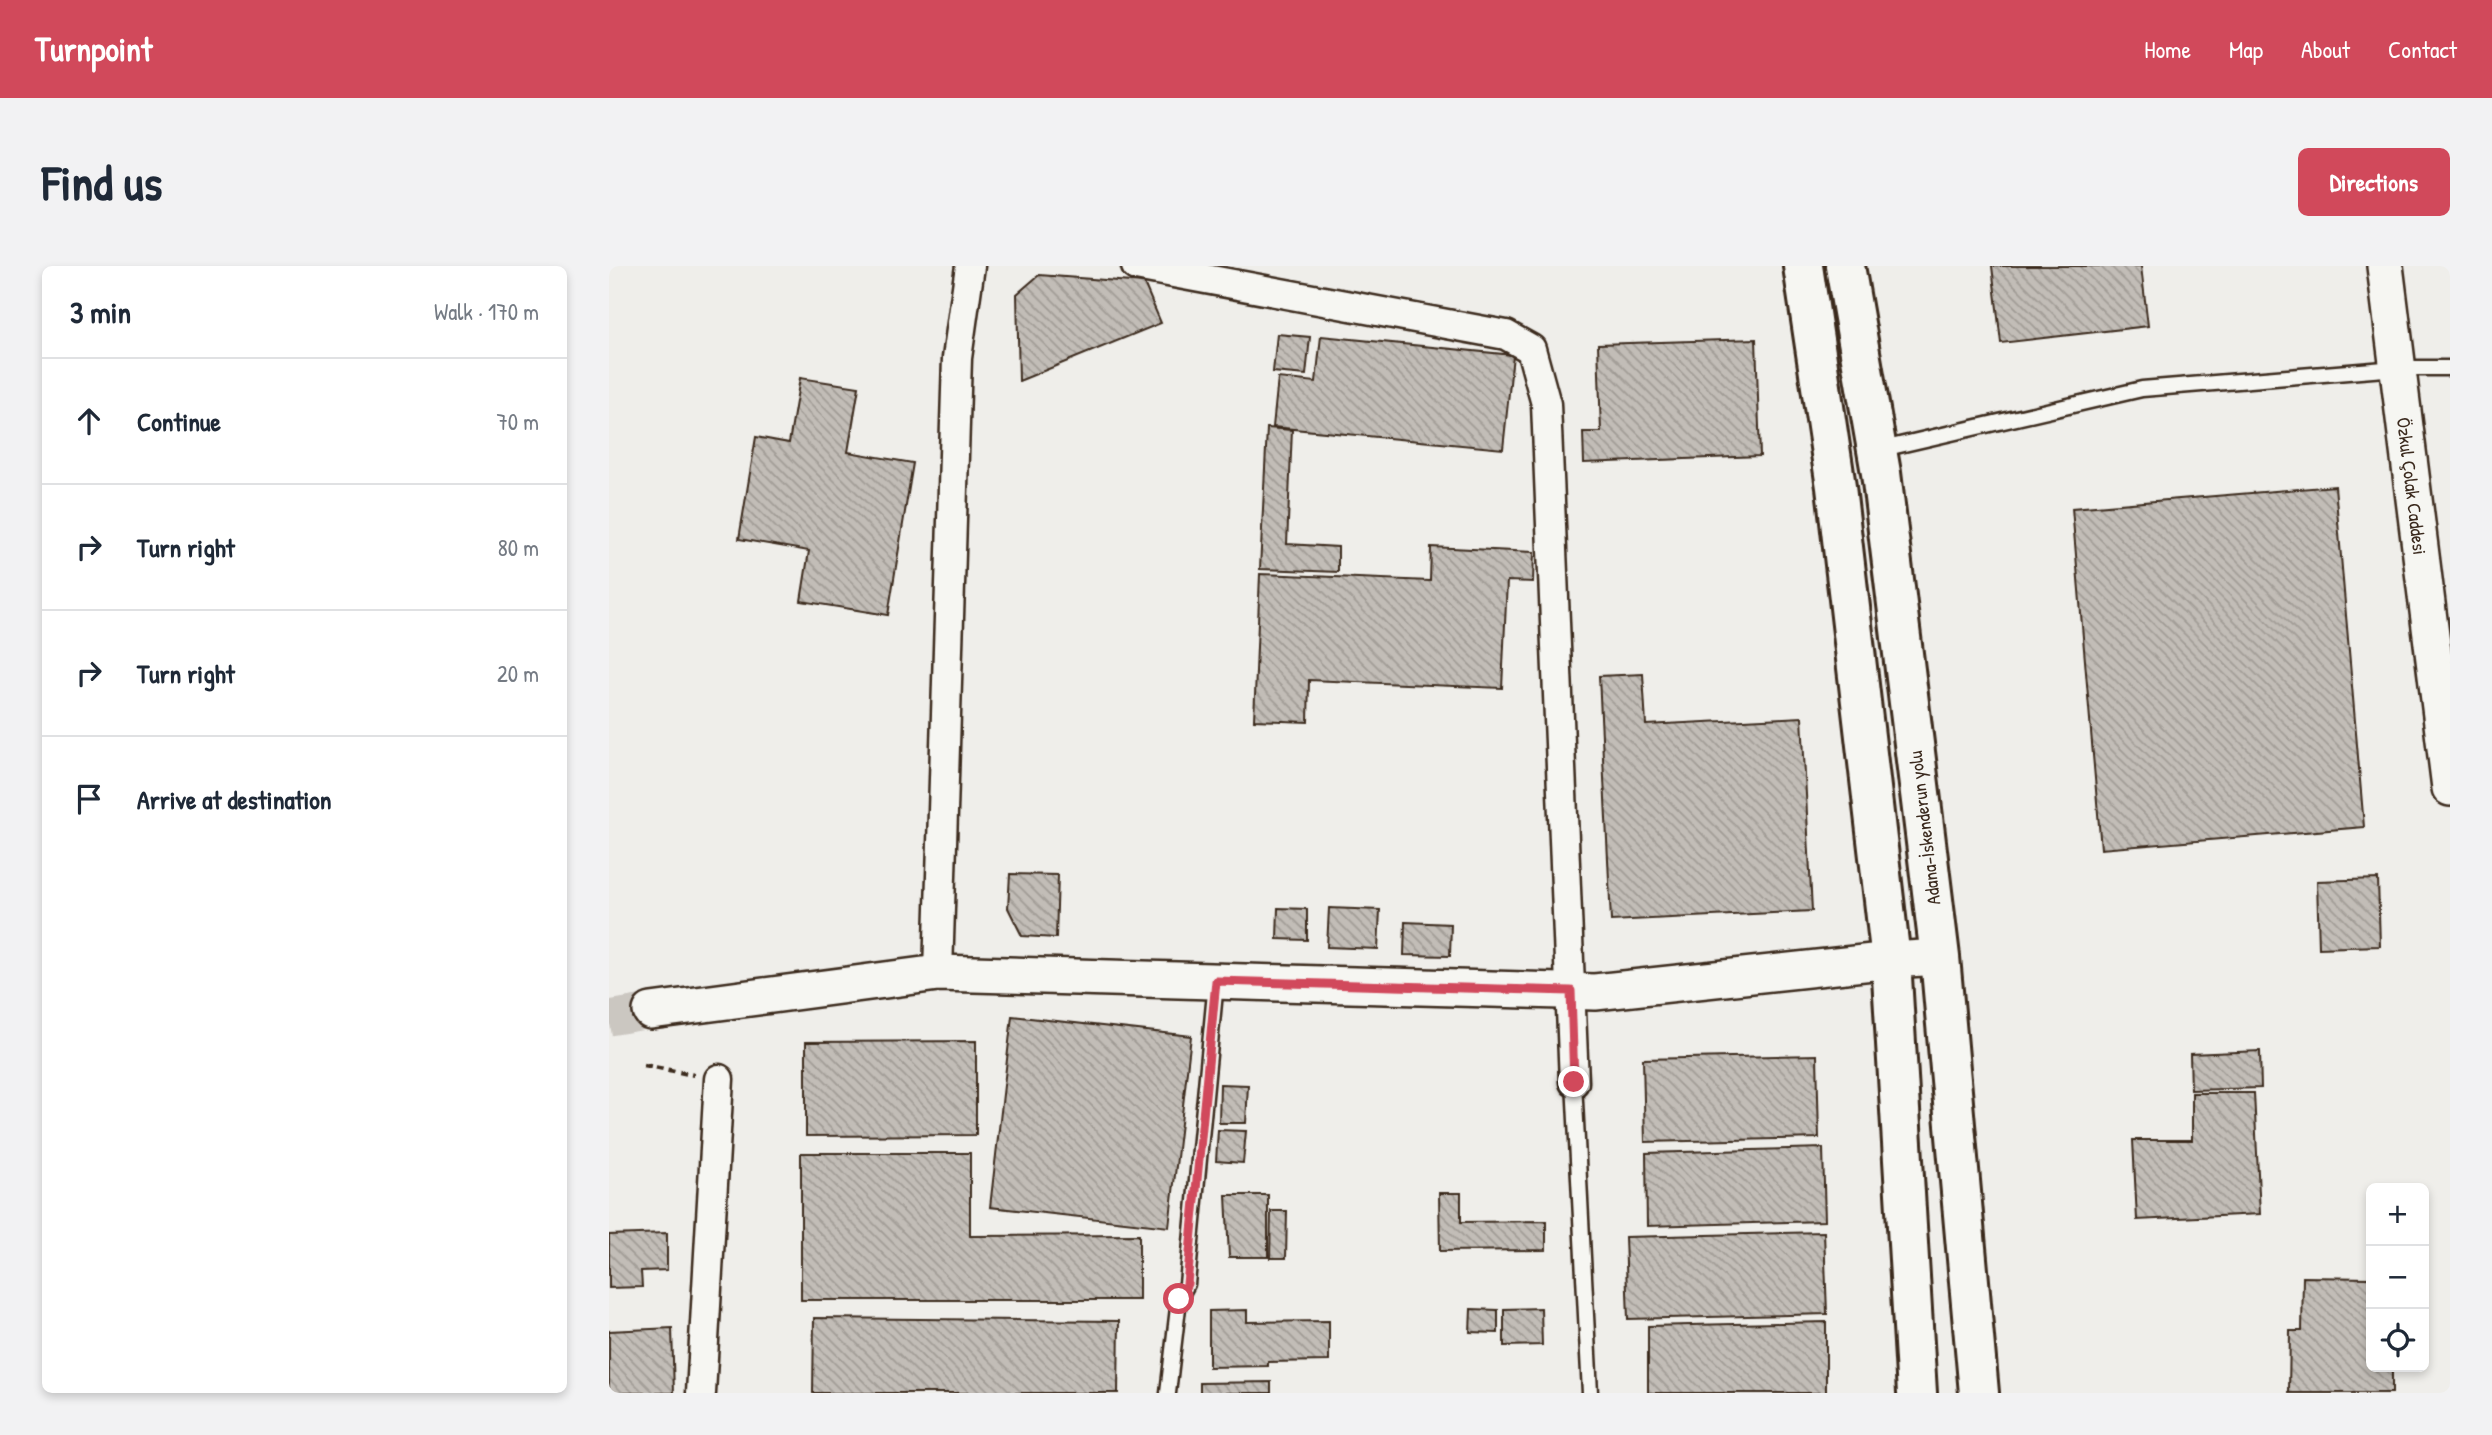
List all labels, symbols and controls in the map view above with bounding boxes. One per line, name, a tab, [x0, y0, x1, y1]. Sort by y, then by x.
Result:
text: Turnpoint	[35, 27, 152, 71]
text: Home	[2144, 33, 2191, 65]
text: Map	[2229, 33, 2263, 65]
text: About	[2301, 33, 2350, 65]
text: Contact	[2388, 33, 2457, 65]
button: Directions	[2298, 148, 2450, 216]
text: Find us	[42, 149, 162, 215]
text: 3 min	[70, 292, 131, 332]
text: Walk · 170 m	[434, 296, 539, 327]
icon: ahead	[70, 402, 108, 440]
text: Continue	[137, 404, 221, 439]
text: 70 m	[496, 406, 539, 437]
street label: Özkul Çolak Caddesi	[2391, 416, 2433, 556]
icon: right	[70, 528, 108, 566]
text: Turn right	[137, 530, 235, 565]
text: 80 m	[498, 532, 539, 563]
icon: right	[70, 654, 108, 692]
text: Turn right	[137, 656, 235, 691]
text: 20 m	[497, 658, 539, 689]
street label: Adana-İskenderun yolu	[1902, 749, 1946, 906]
icon: arrive	[70, 780, 108, 818]
text: Arrive at destination	[137, 782, 332, 817]
route end	[1558, 1066, 1589, 1097]
map controls	[2366, 1183, 2429, 1372]
button: +	[2366, 1183, 2429, 1246]
button: −	[2366, 1246, 2429, 1309]
route start	[1163, 1283, 1194, 1314]
button: locate	[2366, 1309, 2429, 1372]

